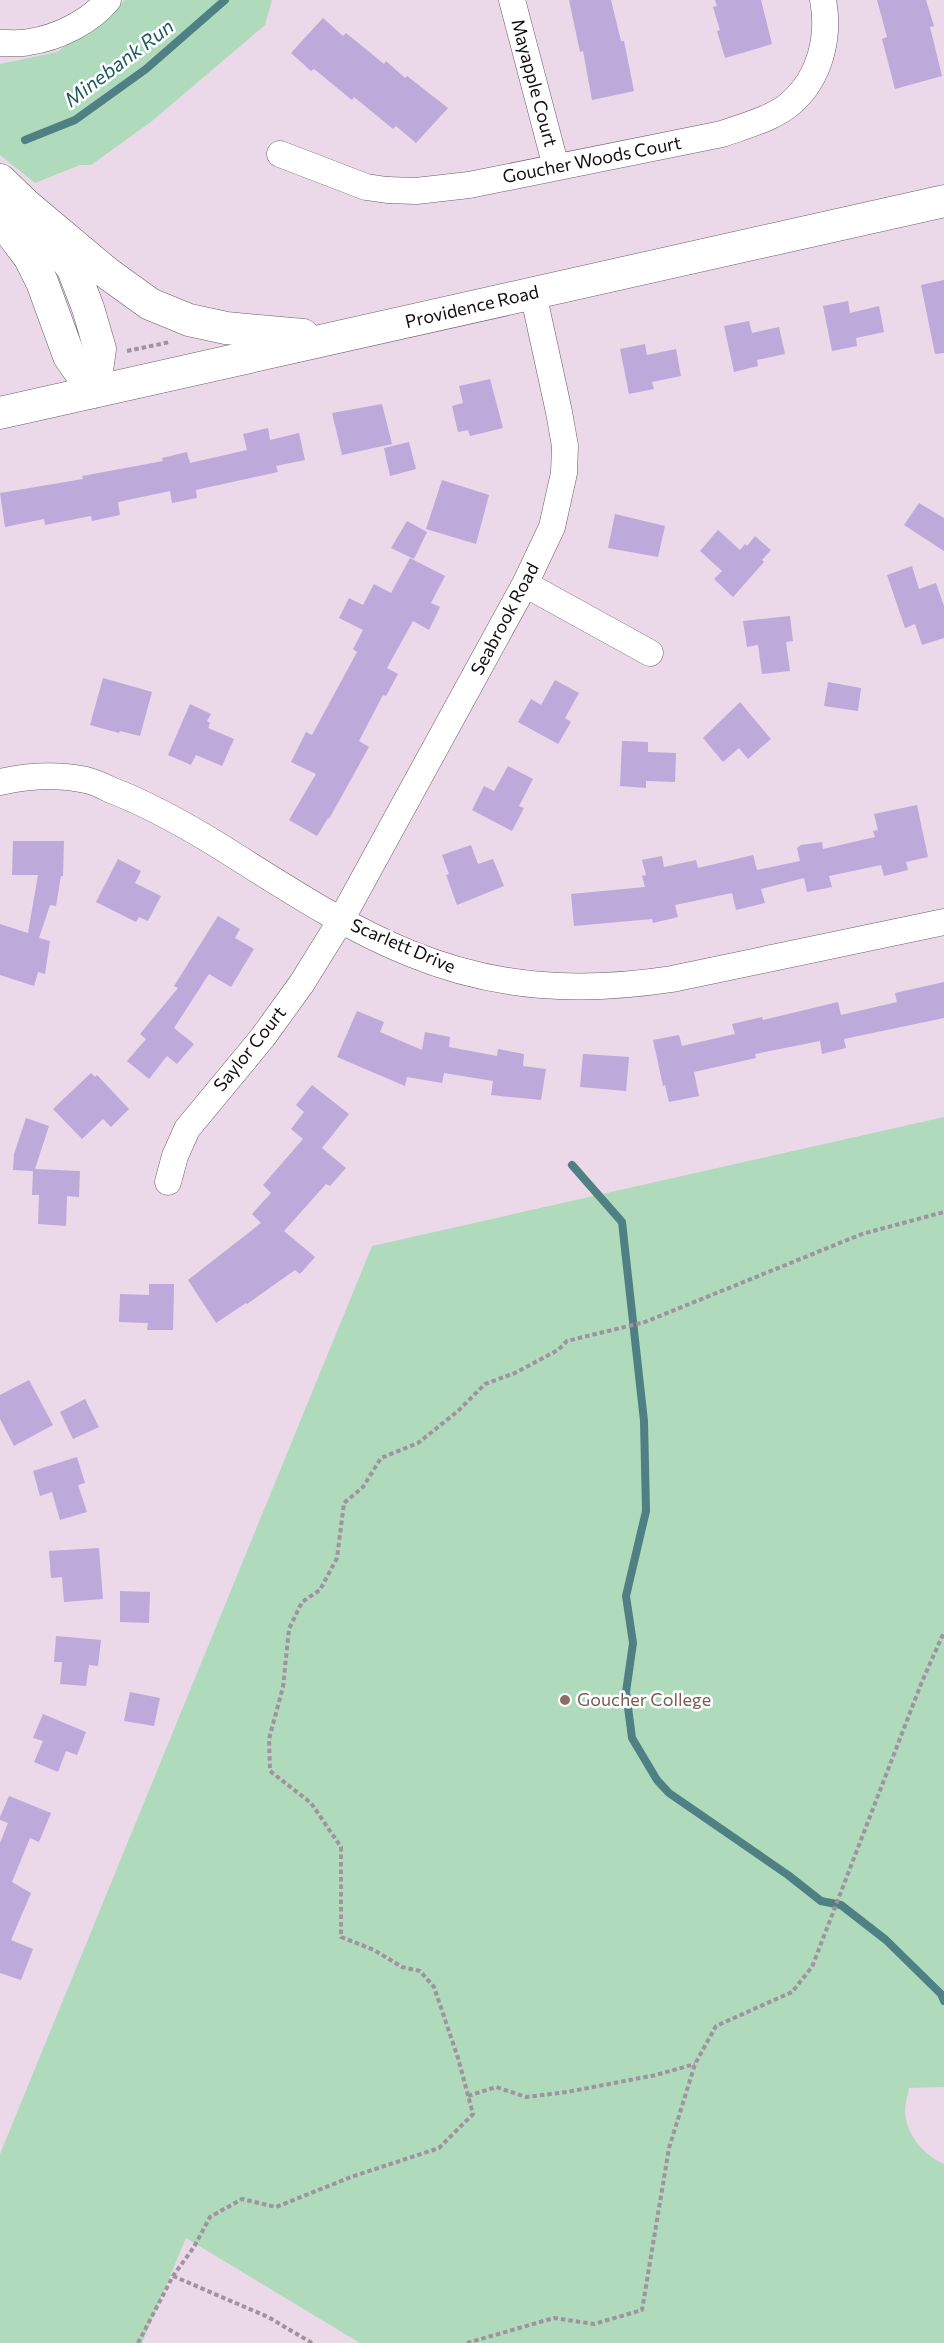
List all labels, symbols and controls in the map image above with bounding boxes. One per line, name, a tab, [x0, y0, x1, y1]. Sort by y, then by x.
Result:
water label: Minebank Run	[59, 13, 178, 111]
street label: Mayapple Court	[507, 16, 563, 149]
street label: Goucher Woods Court	[501, 131, 683, 187]
street label: Providence Road	[403, 280, 541, 332]
street label: Seabrook Road	[465, 559, 543, 678]
street label: Scarlett Drive	[348, 913, 459, 977]
street label: Saylor Court	[208, 1002, 290, 1095]
place label: Goucher College	[577, 1688, 711, 1710]
marker: Goucher College	[558, 1693, 572, 1707]

